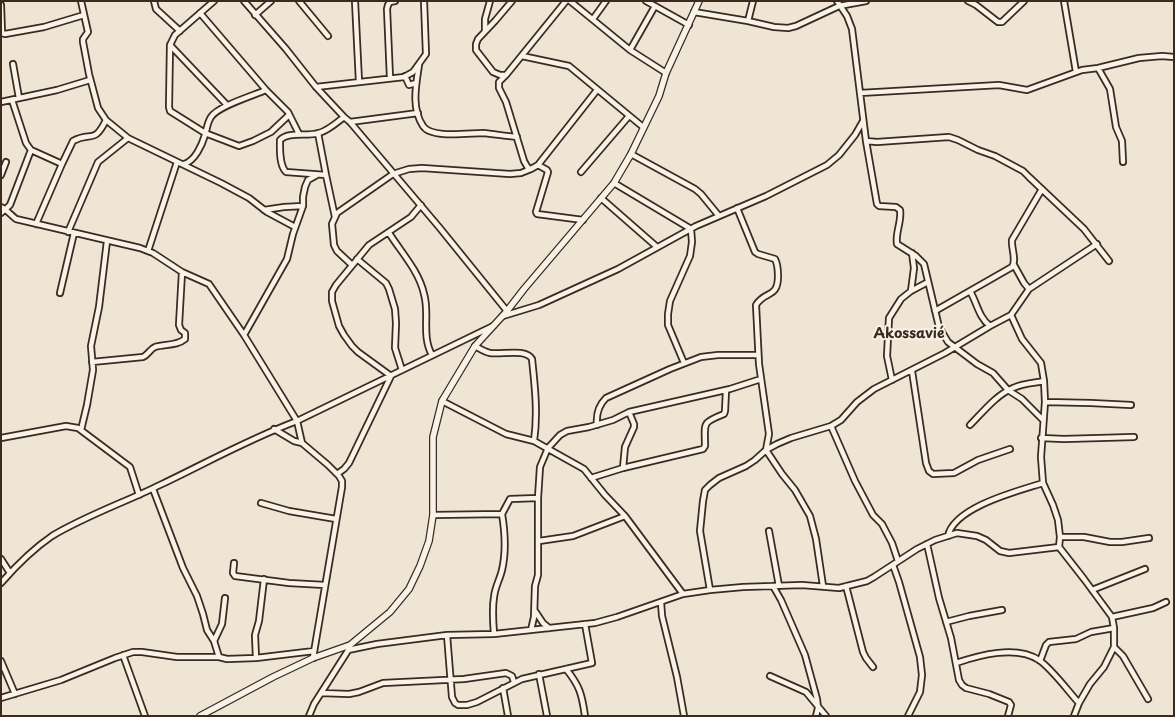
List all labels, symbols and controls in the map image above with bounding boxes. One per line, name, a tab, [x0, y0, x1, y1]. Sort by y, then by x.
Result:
district label: Akossavié	[873, 326, 945, 342]

